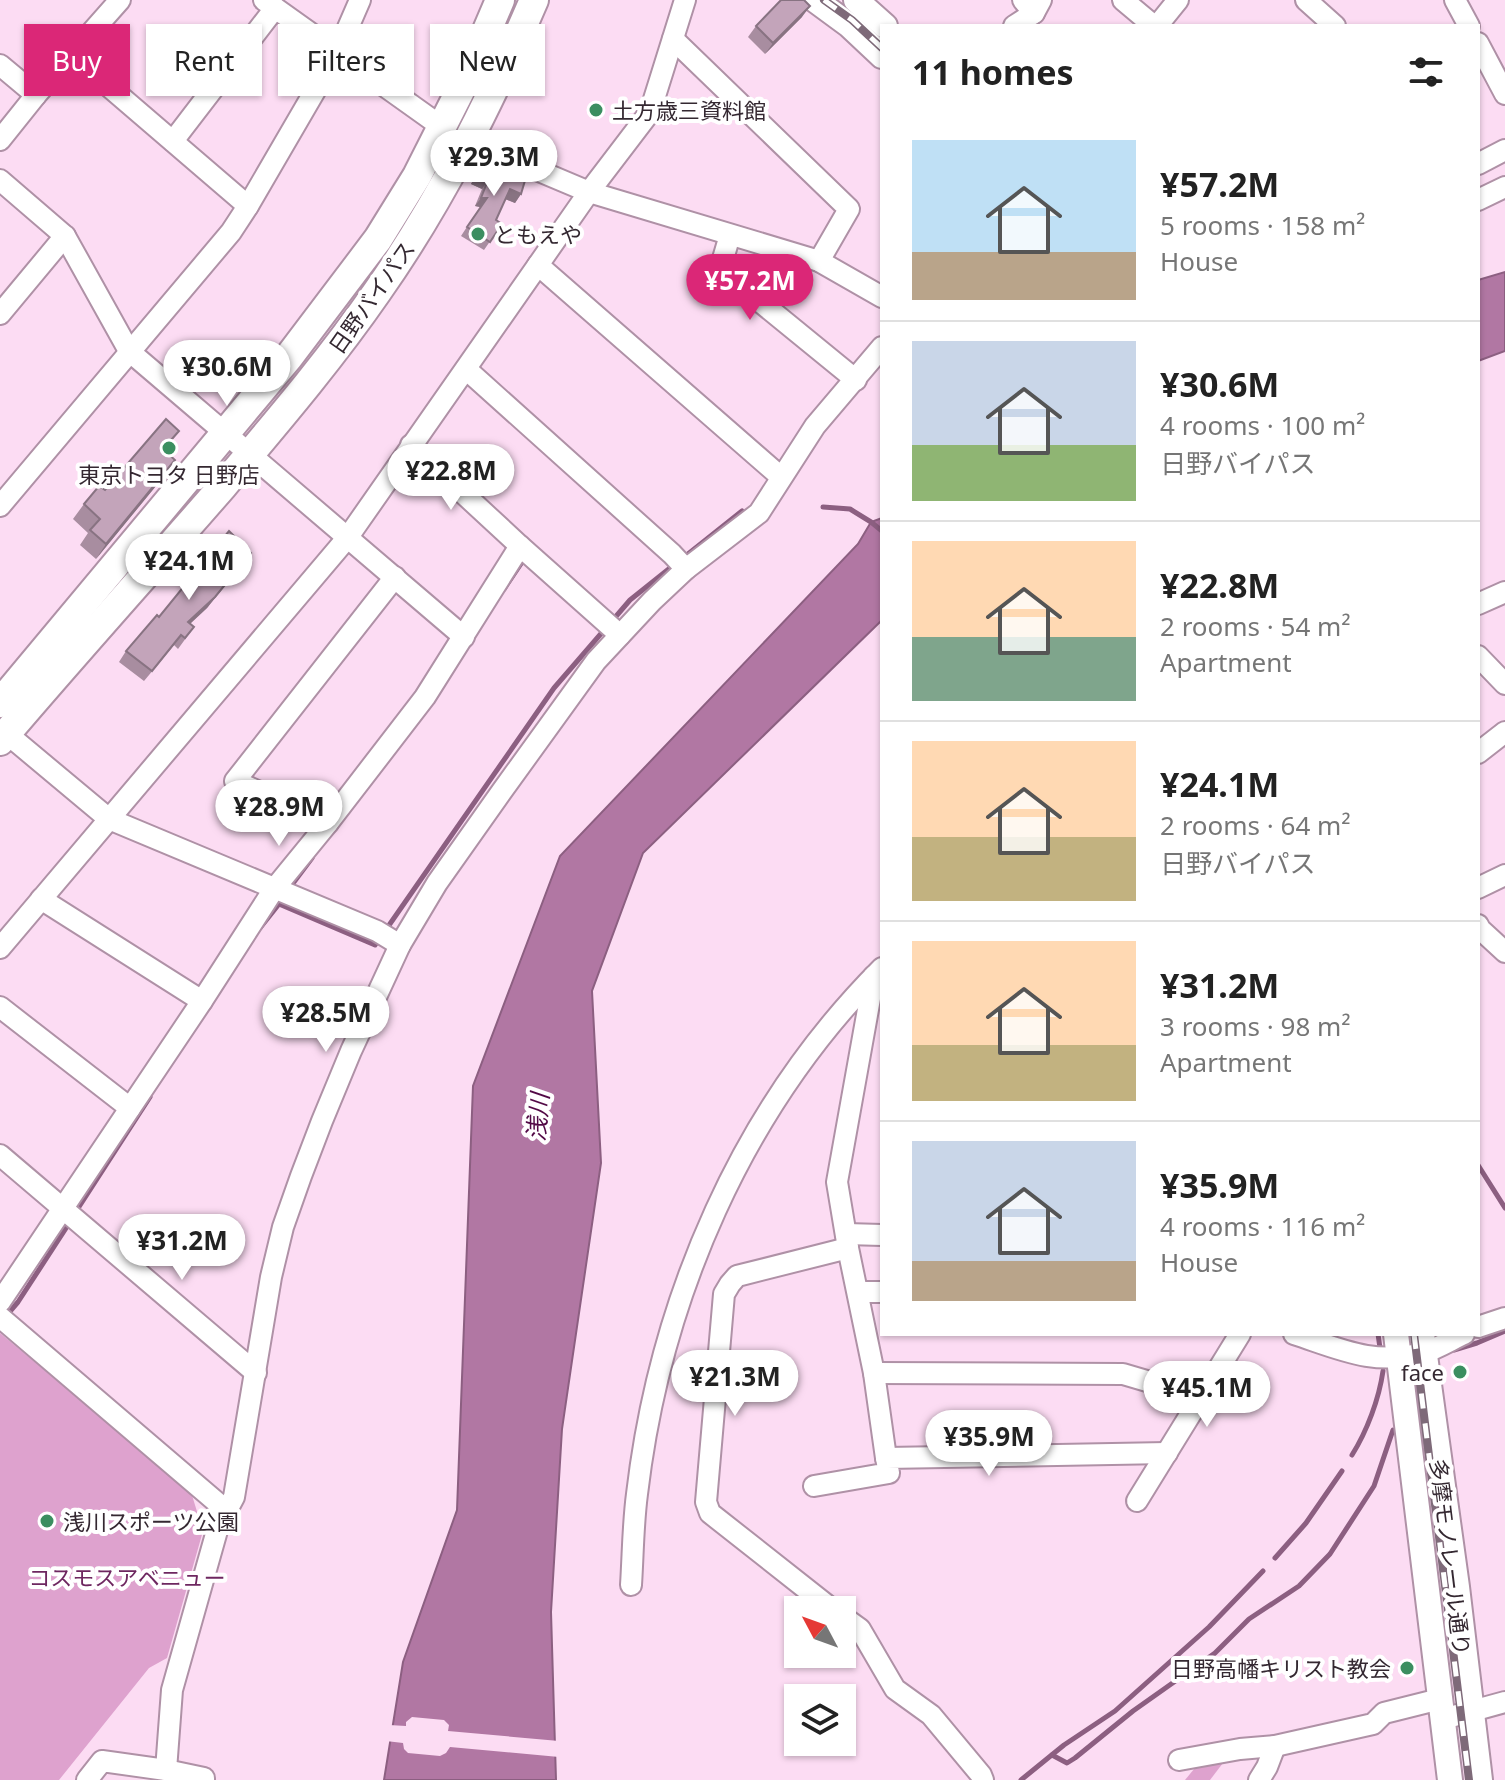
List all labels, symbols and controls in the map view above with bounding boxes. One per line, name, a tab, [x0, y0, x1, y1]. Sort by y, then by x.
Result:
chip: Buy	[24, 24, 130, 96]
chip: Rent	[146, 24, 262, 96]
chip: Filters	[278, 24, 414, 96]
chip: New	[430, 24, 545, 96]
text: 11 homes	[912, 49, 1074, 95]
icon: filters	[1404, 50, 1448, 94]
place label: 土方歳三資料館	[612, 95, 766, 125]
marker: 土方歳三資料館	[587, 101, 605, 119]
pin: ¥29.3M	[429, 130, 559, 198]
text: ¥29.3M	[448, 138, 540, 174]
text: ¥57.2M	[1160, 161, 1279, 207]
icon: home	[976, 172, 1072, 268]
text: 5 rooms · 158 m²	[1160, 207, 1365, 243]
place label: ともえや	[494, 219, 582, 249]
marker: ともえや	[469, 225, 487, 243]
street label: 日野バイパス	[321, 235, 421, 359]
text: House	[1160, 243, 1238, 279]
pin: ¥57.2M	[685, 254, 815, 322]
text: ¥57.2M	[704, 262, 796, 298]
pin: ¥30.6M	[162, 340, 292, 408]
text: ¥30.6M	[181, 348, 273, 384]
text: ¥30.6M	[1160, 361, 1279, 407]
icon: home	[976, 373, 1072, 469]
text: 4 rooms · 100 m²	[1160, 407, 1365, 443]
marker: 東京トヨタ 日野店	[160, 439, 178, 457]
pin: ¥22.8M	[386, 444, 516, 512]
text: 日野バイパス	[1160, 445, 1315, 481]
text: ¥22.8M	[405, 452, 497, 488]
place label: 東京トヨタ 日野店	[78, 459, 260, 489]
pin: ¥24.1M	[124, 534, 254, 602]
text: ¥24.1M	[143, 542, 235, 578]
text: ¥22.8M	[1160, 562, 1279, 608]
icon: home	[976, 573, 1072, 669]
text: 2 rooms · 54 m²	[1160, 608, 1350, 644]
text: Apartment	[1160, 644, 1292, 680]
text: ¥24.1M	[1160, 761, 1279, 807]
icon: home	[976, 773, 1072, 869]
pin: ¥28.9M	[214, 780, 344, 848]
text: ¥28.9M	[233, 788, 325, 824]
text: 2 rooms · 64 m²	[1160, 807, 1350, 843]
text: 日野バイパス	[1160, 845, 1315, 881]
text: ¥31.2M	[1160, 962, 1279, 1008]
icon: home	[976, 973, 1072, 1069]
pin: ¥28.5M	[261, 986, 391, 1054]
text: ¥28.5M	[280, 994, 372, 1030]
text: 3 rooms · 98 m²	[1160, 1008, 1350, 1044]
text: Apartment	[1160, 1044, 1292, 1080]
water label: 浅川	[518, 1089, 556, 1142]
text: ¥35.9M	[1160, 1162, 1279, 1208]
icon: home	[976, 1173, 1072, 1269]
text: 4 rooms · 116 m²	[1160, 1208, 1365, 1244]
pin: ¥31.2M	[117, 1214, 247, 1282]
text: ¥31.2M	[136, 1222, 228, 1258]
text: House	[1160, 1244, 1238, 1280]
pin: ¥21.3M	[670, 1350, 800, 1418]
place label: face	[1401, 1357, 1444, 1387]
text: ¥21.3M	[689, 1358, 781, 1394]
pin: ¥45.1M	[1142, 1361, 1272, 1429]
marker: face	[1451, 1363, 1469, 1381]
text: ¥45.1M	[1161, 1369, 1253, 1405]
pin: ¥35.9M	[924, 1410, 1054, 1478]
text: ¥35.9M	[943, 1418, 1035, 1454]
street label: 多摩モノレール通り	[1424, 1457, 1478, 1657]
place label: 浅川スポーツ公園	[63, 1506, 239, 1536]
marker: 浅川スポーツ公園	[38, 1512, 56, 1530]
park label: コスモスアベニュー	[28, 1562, 226, 1592]
north arrow	[784, 1596, 856, 1668]
map controls	[784, 1596, 856, 1756]
place label: 日野高幡キリスト教会	[1171, 1653, 1391, 1683]
marker: 日野高幡キリスト教会	[1398, 1659, 1416, 1677]
button: layers	[784, 1684, 856, 1756]

